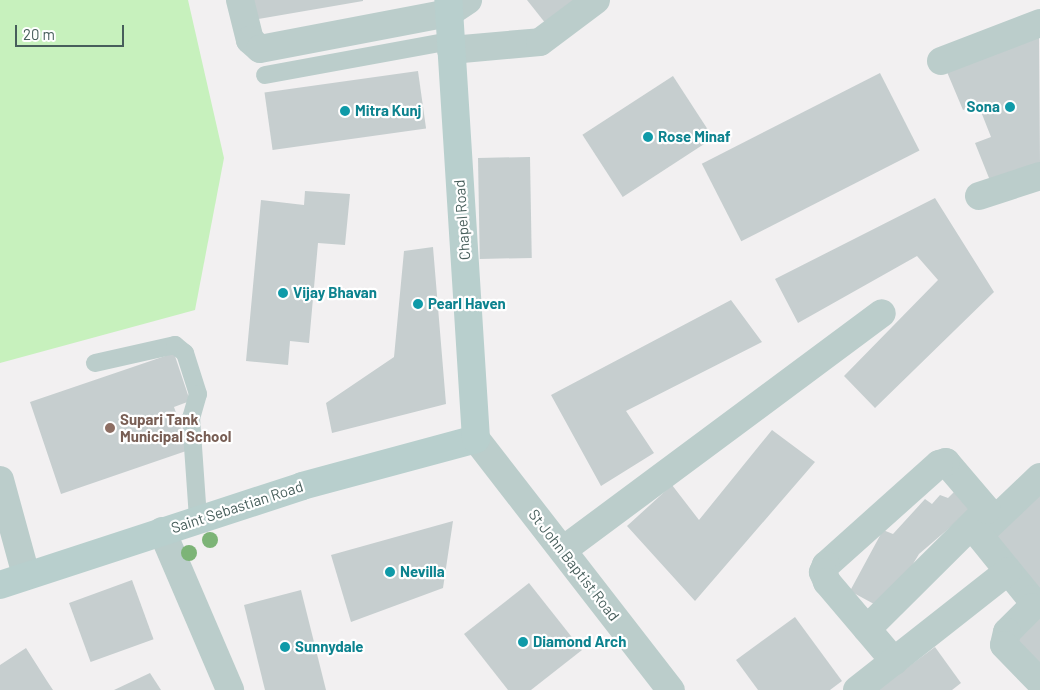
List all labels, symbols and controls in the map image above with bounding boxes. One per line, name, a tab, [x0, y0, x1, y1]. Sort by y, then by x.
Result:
scale bar	[18, 15, 126, 47]
text: 20 m	[23, 25, 55, 43]
place label: Sona	[967, 98, 1000, 116]
marker: Sona	[1004, 101, 1016, 113]
place label: Mitra Kunj	[355, 102, 421, 120]
marker: Mitra Kunj	[339, 105, 351, 117]
place label: Rose Minaf	[658, 128, 730, 146]
marker: Rose Minaf	[642, 131, 654, 143]
street label: Chapel Road	[450, 179, 474, 261]
place label: Vijay Bhavan	[293, 284, 377, 302]
marker: Vijay Bhavan	[277, 287, 289, 299]
place label: Pearl Haven	[428, 295, 506, 313]
marker: Pearl Haven	[412, 298, 424, 310]
place label: Supari Tank Municipal School	[120, 410, 231, 445]
marker: Supari Tank Municipal School	[104, 422, 116, 434]
street label: Saint Sebastian Road	[169, 477, 305, 537]
street label: St John Baptist Road	[525, 506, 623, 624]
place label: Nevilla	[400, 563, 445, 581]
marker: Nevilla	[384, 566, 396, 578]
place label: Diamond Arch	[533, 633, 626, 651]
marker: Diamond Arch	[517, 636, 529, 648]
place label: Sunnydale	[295, 638, 364, 656]
marker: Sunnydale	[279, 641, 291, 653]

